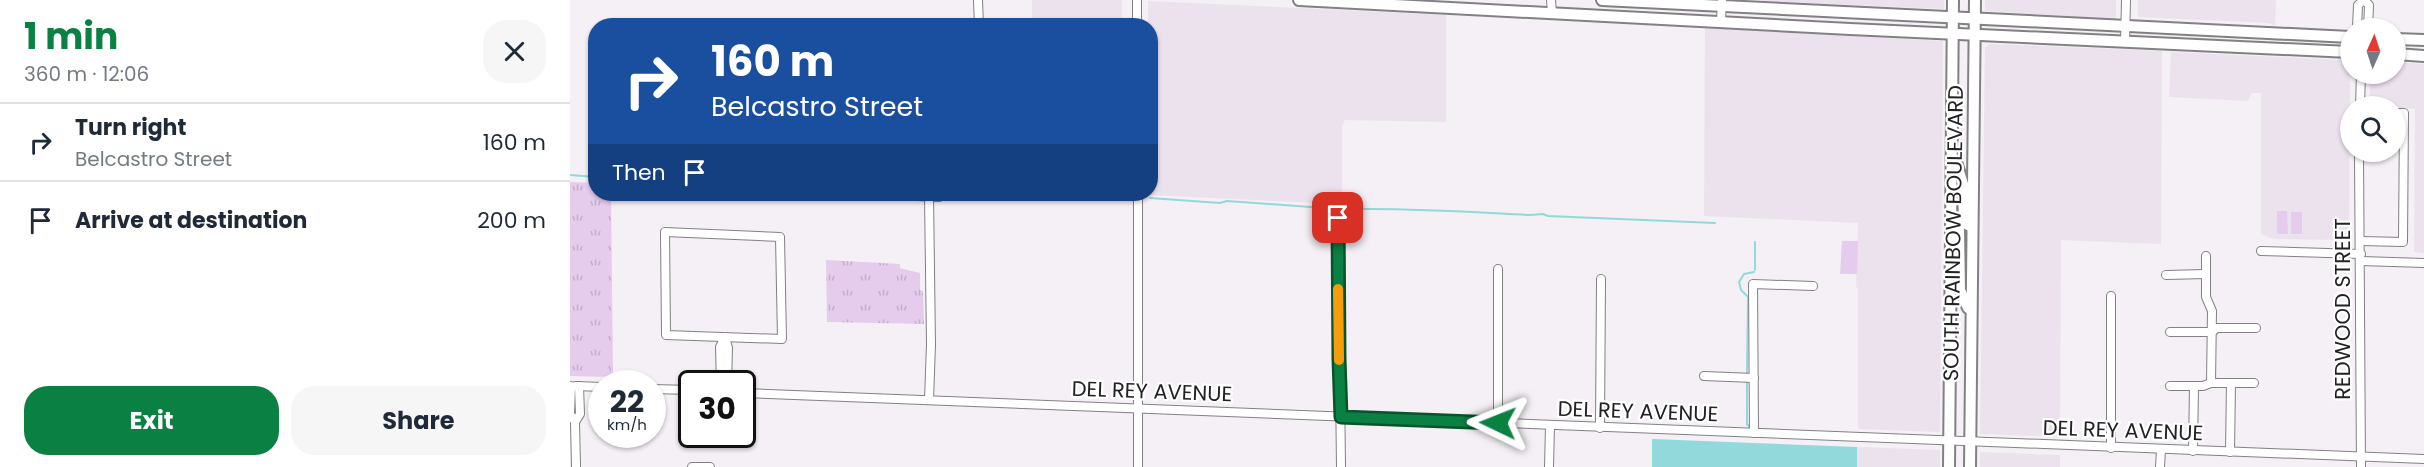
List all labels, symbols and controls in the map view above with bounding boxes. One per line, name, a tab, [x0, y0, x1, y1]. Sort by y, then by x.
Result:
text: 1 min	[24, 11, 118, 62]
north arrow	[2340, 18, 2406, 84]
map controls	[2340, 18, 2406, 162]
button: close	[483, 20, 546, 83]
text: 160 m	[711, 32, 834, 91]
icon: right	[612, 42, 690, 120]
text: 360 m · 12:06	[24, 60, 149, 88]
street label: SOUTH RAINBOW BOULEVARD	[1936, 85, 1970, 381]
text: Belcastro Street	[711, 88, 923, 125]
button: search	[2340, 96, 2406, 162]
text: Turn right	[75, 112, 186, 143]
icon: right	[24, 126, 57, 159]
text: 160 m	[483, 127, 546, 158]
text: Belcastro Street	[75, 145, 232, 173]
icon: arrive	[678, 156, 711, 189]
text: Then	[612, 157, 666, 188]
pin	[1312, 192, 1363, 243]
icon: arrive	[1321, 201, 1354, 234]
icon: arrive	[24, 204, 57, 237]
text: Arrive at destination	[75, 205, 307, 236]
text: 200 m	[477, 205, 546, 236]
street label: REDWOOD STREET	[2328, 218, 2357, 400]
speed limit sign: 30	[678, 370, 756, 448]
street label: DEL REY AVENUE	[1071, 374, 1233, 408]
text: 22	[610, 380, 644, 423]
button: Exit	[24, 386, 279, 455]
button: Share	[291, 386, 546, 455]
position arrow	[1466, 391, 1530, 455]
street label: DEL REY AVENUE	[1557, 394, 1719, 428]
street label: DEL REY AVENUE	[2042, 413, 2204, 447]
text: km/h	[607, 414, 647, 435]

